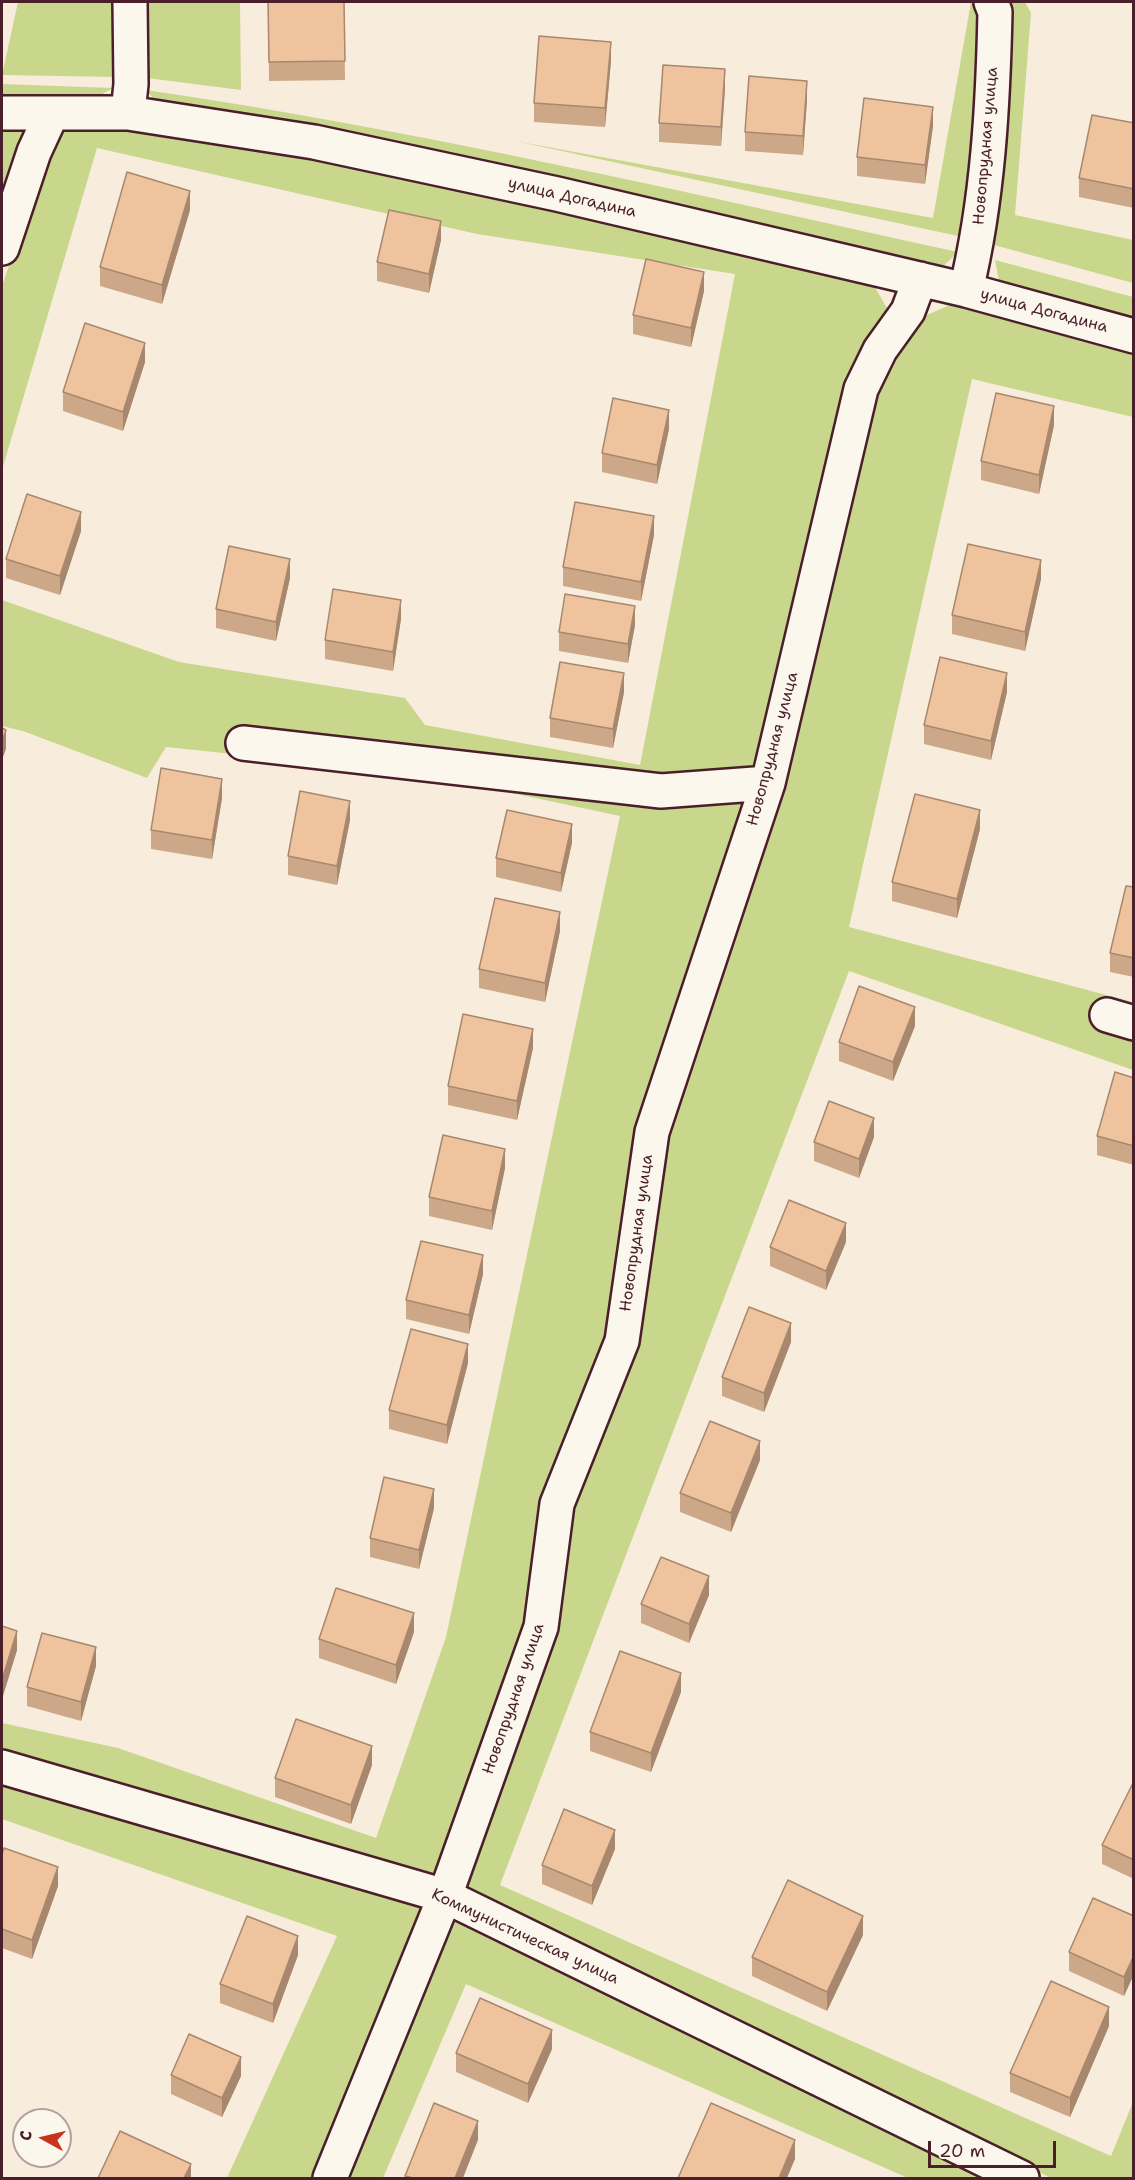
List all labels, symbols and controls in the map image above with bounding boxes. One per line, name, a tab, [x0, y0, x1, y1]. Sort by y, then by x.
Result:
street label: Новопрудная улица	[970, 66, 1002, 226]
street label: улица Догадина	[506, 174, 638, 222]
street label: улица Догадина	[978, 285, 1110, 337]
street label: Новопрудная улица	[743, 670, 803, 828]
street label: Новопрудная улица	[616, 1153, 658, 1313]
street label: Новопрудная улица	[479, 1621, 549, 1777]
street label: Коммунистическая улица	[428, 1885, 622, 1989]
north arrow	[12, 2108, 72, 2168]
text: С	[15, 2129, 37, 2142]
scale bar	[931, 2129, 1058, 2167]
text: 20 m	[939, 2139, 985, 2163]

